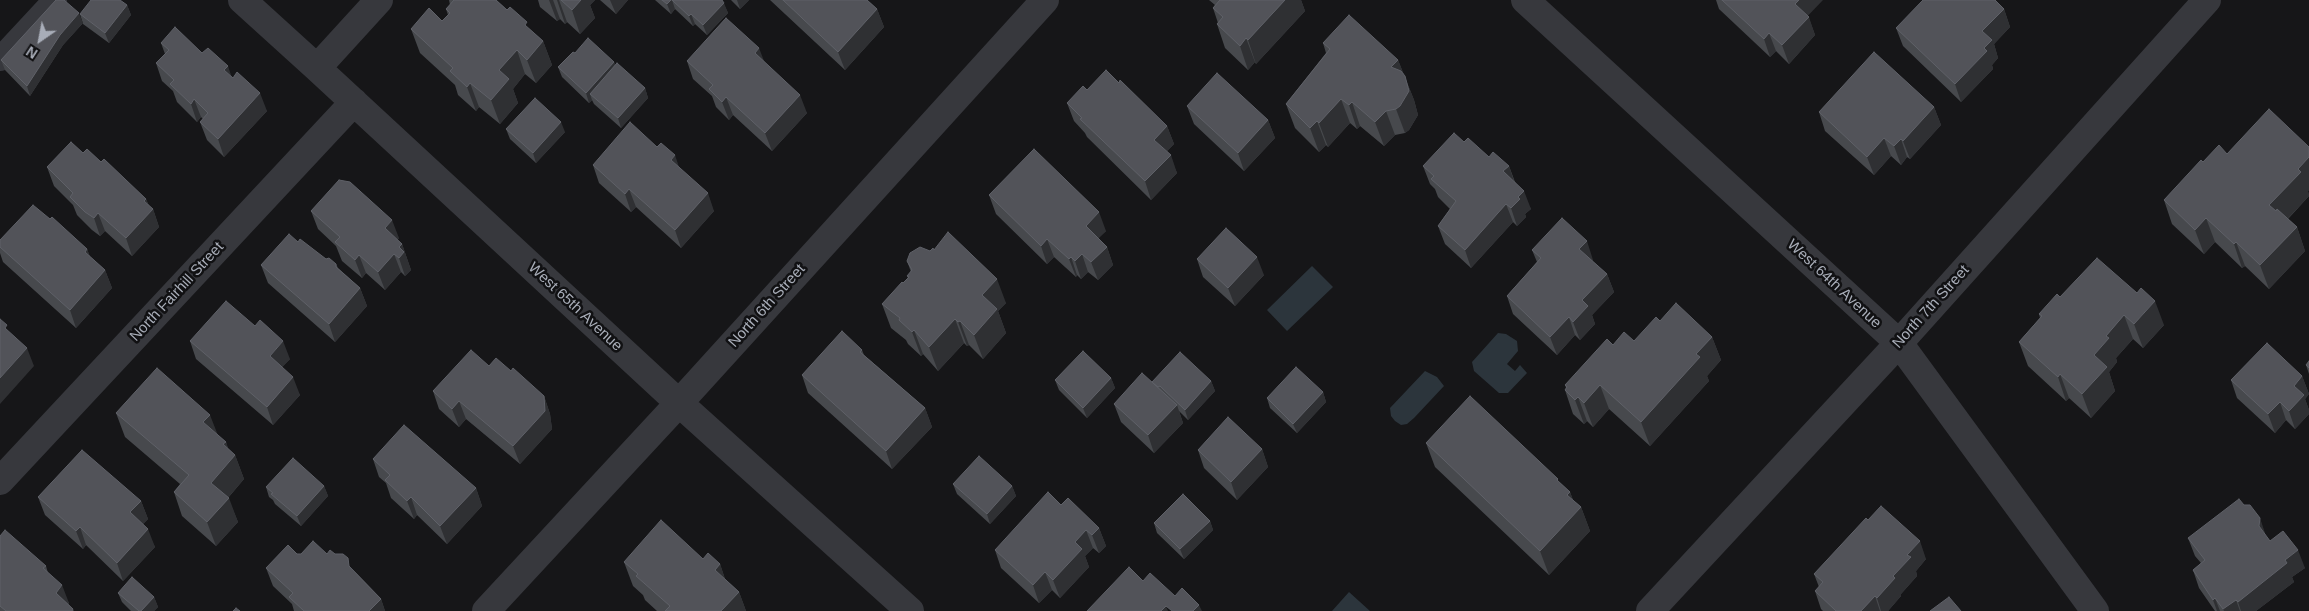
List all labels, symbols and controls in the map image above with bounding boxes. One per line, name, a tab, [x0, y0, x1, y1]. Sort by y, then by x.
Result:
north arrow	[15, 15, 65, 65]
text: N	[23, 43, 40, 62]
street label: West 64th Avenue	[1783, 236, 1885, 332]
street label: North Fairhill Street	[126, 239, 228, 345]
street label: West 65th Avenue	[524, 259, 626, 355]
street label: North 6th Street	[725, 261, 809, 351]
street label: North 7th Street	[1889, 262, 1973, 352]

